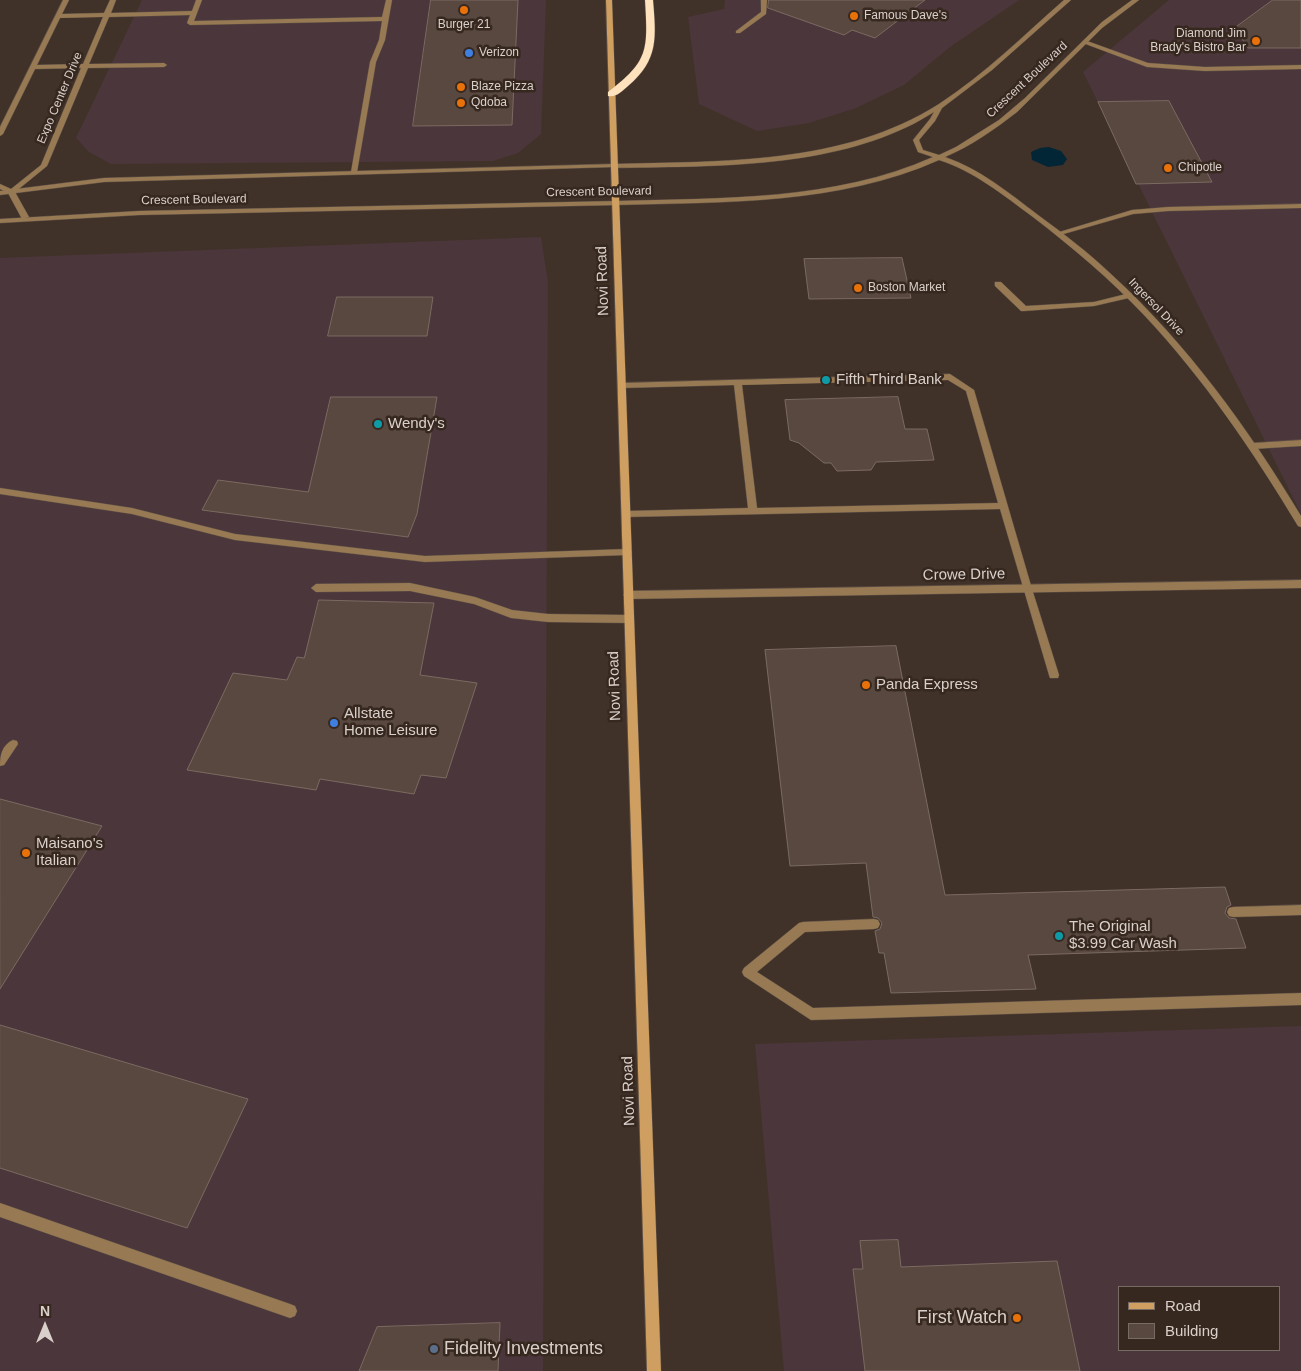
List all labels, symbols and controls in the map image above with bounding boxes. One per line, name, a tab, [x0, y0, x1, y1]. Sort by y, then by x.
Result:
marker: Burger 21	[458, 4, 470, 16]
place label: Famous Dave's	[864, 9, 947, 23]
marker: Famous Dave's	[848, 10, 860, 22]
place label: Burger 21	[438, 18, 490, 32]
place label: Diamond Jim Brady's Bistro Bar	[1150, 27, 1246, 55]
marker: Diamond Jim Brady's Bistro Bar	[1250, 35, 1262, 47]
street label: Crescent Boulevard	[984, 39, 1070, 121]
place label: Verizon	[479, 46, 519, 60]
marker: Verizon	[463, 47, 475, 59]
street label: Expo Center Drive	[34, 50, 86, 146]
place label: Blaze Pizza	[471, 80, 534, 94]
marker: Blaze Pizza	[455, 81, 467, 93]
place label: Qdoba	[471, 96, 507, 110]
marker: Qdoba	[455, 97, 467, 109]
place label: Chipotle	[1178, 161, 1222, 175]
marker: Chipotle	[1162, 162, 1174, 174]
street label: Crescent Boulevard	[546, 184, 652, 200]
street label: Crescent Boulevard	[141, 192, 247, 208]
street label: Novi Road	[593, 246, 613, 316]
street label: Ingersol Drive	[1125, 275, 1187, 339]
place label: Boston Market	[868, 281, 945, 295]
marker: Boston Market	[852, 282, 864, 294]
place label: Fifth Third Bank	[836, 371, 942, 389]
marker: Fifth Third Bank	[820, 374, 832, 386]
place label: Wendy's	[388, 415, 445, 433]
marker: Wendy's	[372, 418, 384, 430]
street label: Crowe Drive	[923, 565, 1005, 585]
street label: Novi Road	[605, 651, 625, 721]
place label: Panda Express	[876, 676, 978, 694]
marker: Panda Express	[860, 679, 872, 691]
place label: Allstate Home Leisure	[344, 705, 437, 740]
marker: Allstate Home Leisure	[328, 717, 340, 729]
place label: Maisano's Italian	[36, 835, 103, 870]
marker: Maisano's Italian	[20, 847, 32, 859]
place label: The Original $3.99 Car Wash	[1069, 918, 1177, 953]
marker: The Original $3.99 Car Wash	[1053, 930, 1065, 942]
street label: Novi Road	[619, 1056, 639, 1126]
legend	[1118, 1286, 1281, 1351]
text: Road	[1165, 1297, 1201, 1314]
north arrow	[20, 1301, 70, 1351]
text: N	[40, 1303, 50, 1319]
place label: First Watch	[917, 1307, 1007, 1329]
marker: First Watch	[1011, 1312, 1023, 1324]
text: Building	[1165, 1322, 1218, 1339]
place label: Fidelity Investments	[444, 1338, 603, 1360]
marker: Fidelity Investments	[428, 1343, 440, 1355]

